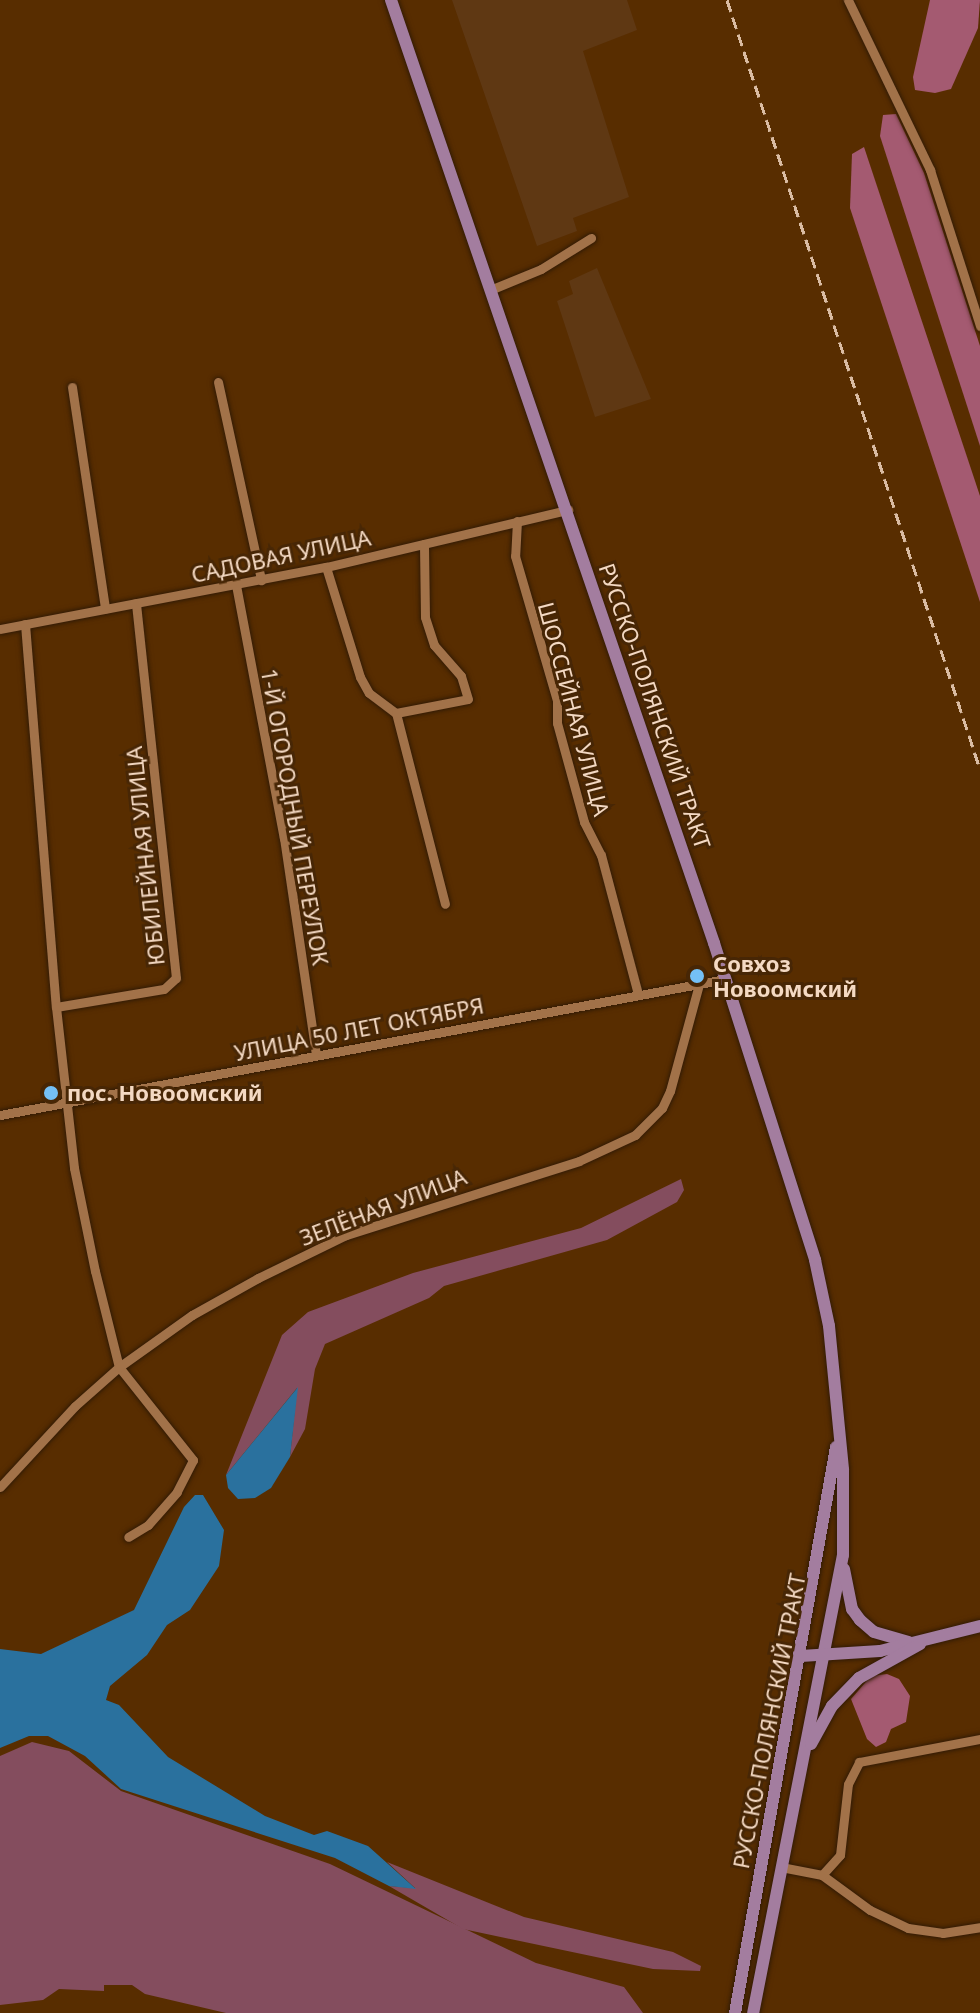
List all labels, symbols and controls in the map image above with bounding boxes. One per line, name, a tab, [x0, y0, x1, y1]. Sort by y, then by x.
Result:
street label: САДОВАЯ УЛИЦА	[189, 524, 373, 588]
street label: РУССКО-ПОЛЯНСКИЙ ТРАКТ	[594, 560, 716, 852]
street label: ШОССЕЙНАЯ УЛИЦА	[533, 599, 615, 819]
street label: 1-Й ОГОРОДНЫЙ ПЕРЕУЛОК	[256, 667, 334, 967]
street label: ЮБИЛЕЙНАЯ УЛИЦА	[120, 745, 170, 967]
place label: Совхоз Новоомский	[713, 950, 857, 1002]
marker: Совхоз Новоомский	[688, 967, 706, 985]
street label: УЛИЦА 50 ЛЕТ ОКТЯБРЯ	[232, 992, 486, 1066]
place label: пос. Новоомский	[67, 1080, 263, 1106]
marker: пос. Новоомский	[42, 1084, 60, 1102]
street label: ЗЕЛЁНАЯ УЛИЦА	[296, 1163, 470, 1251]
street label: РУССКО-ПОЛЯНСКИЙ ТРАКТ	[727, 1571, 811, 1871]

